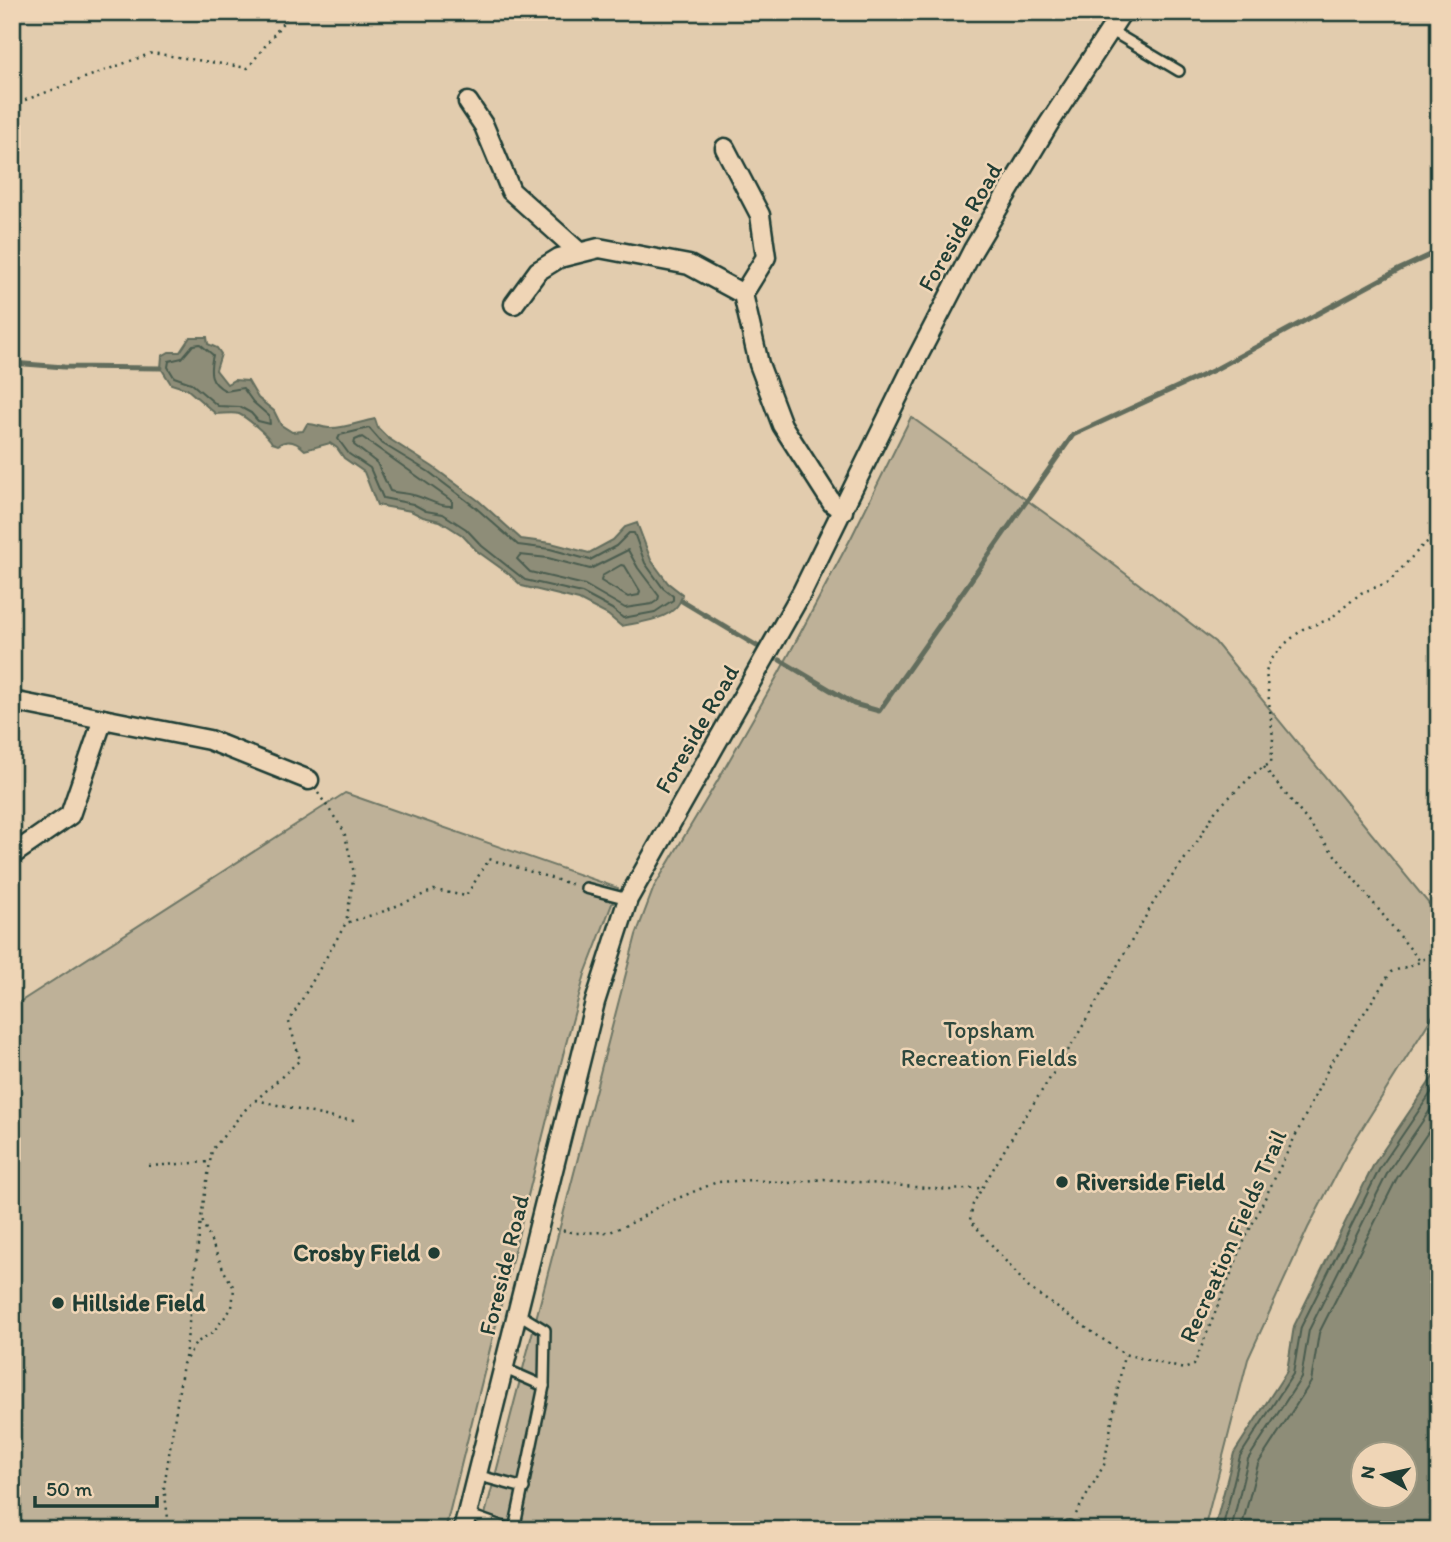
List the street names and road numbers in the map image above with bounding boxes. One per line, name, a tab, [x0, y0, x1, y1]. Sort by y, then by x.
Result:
street label: Foreside Road	[911, 157, 1008, 296]
street label: Foreside Road	[648, 659, 745, 798]
street label: Recreation Fields Trail	[1173, 1125, 1293, 1347]
street label: Foreside Road	[472, 1192, 535, 1338]

